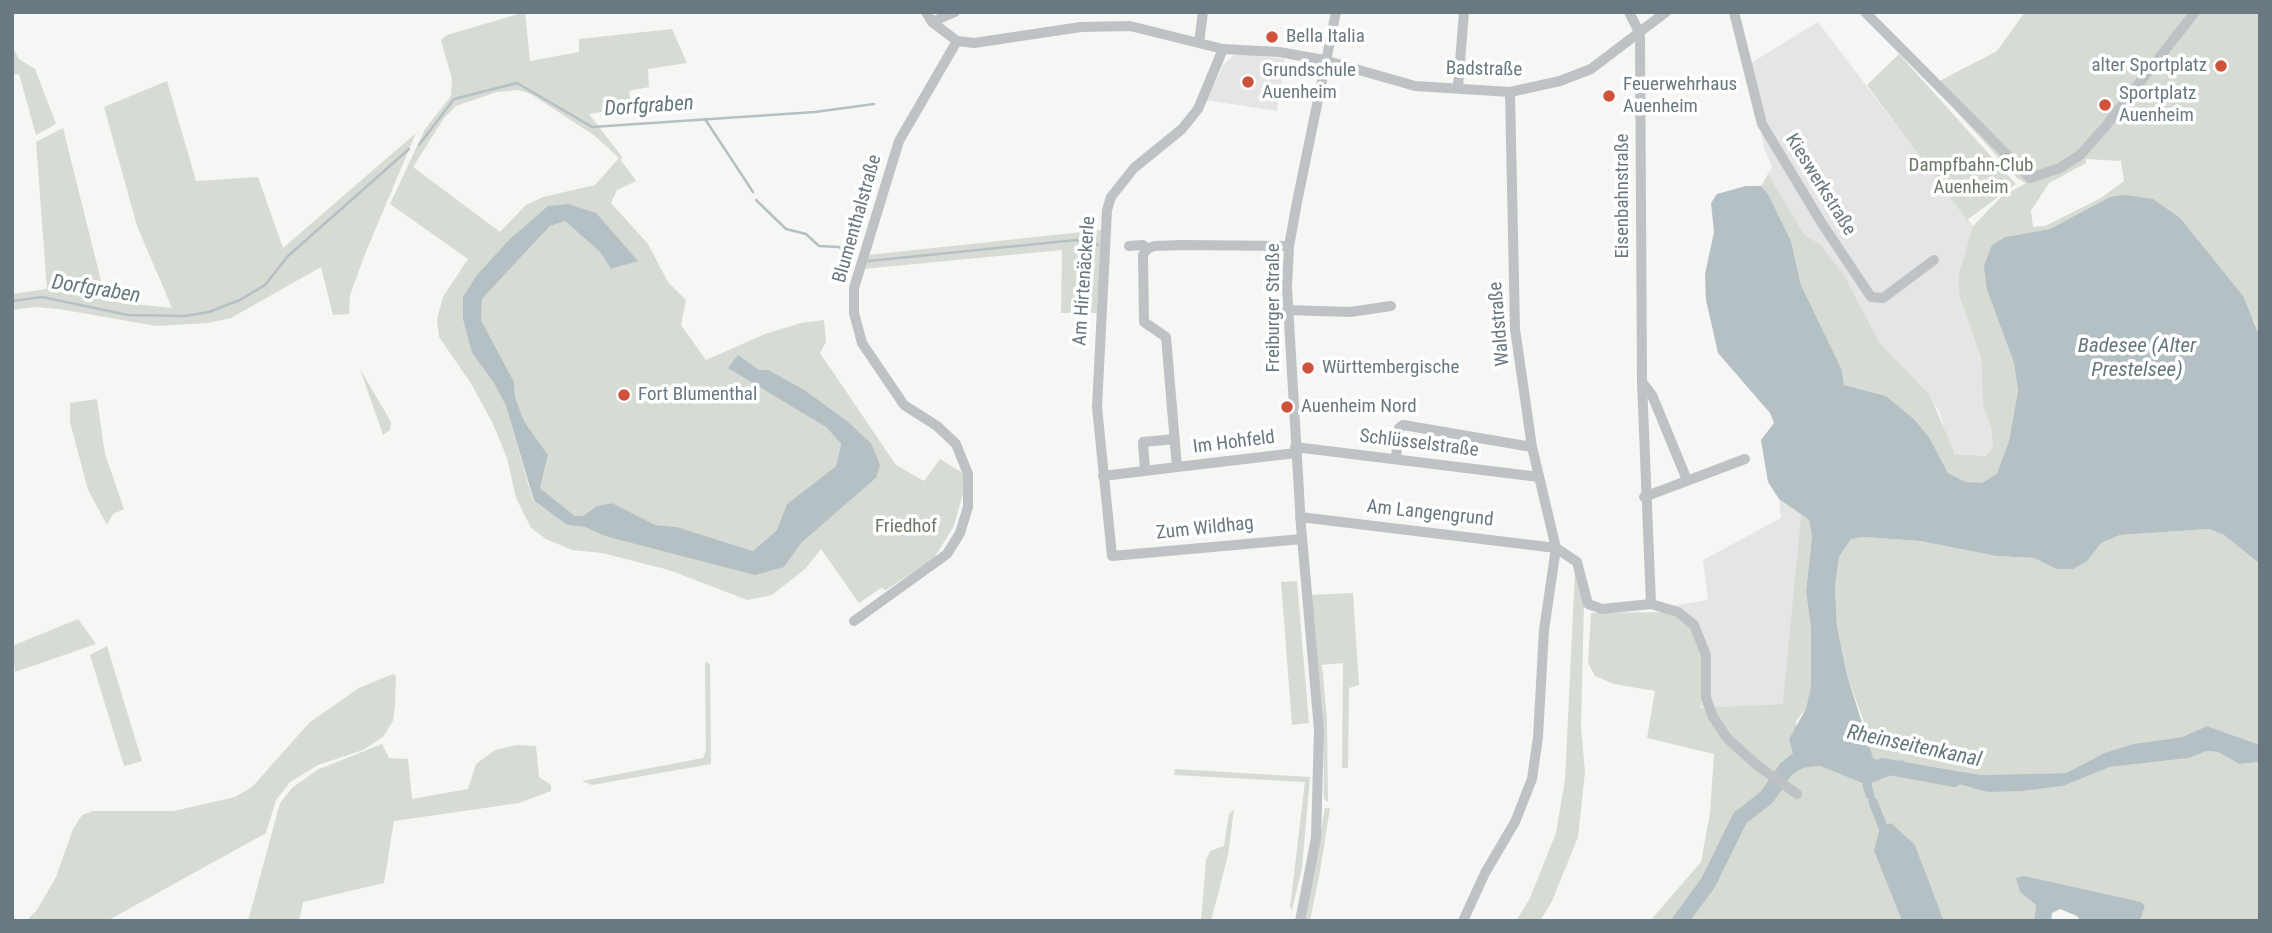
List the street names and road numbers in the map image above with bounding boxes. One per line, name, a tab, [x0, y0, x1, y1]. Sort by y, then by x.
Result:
street label: Badstraße	[1446, 58, 1522, 82]
street label: Kieswerkstraße	[1780, 130, 1860, 240]
street label: Eisenbahnstraße	[1612, 133, 1634, 259]
street label: Blumenthalstraße	[829, 152, 887, 286]
street label: Am Hirtenäckerle	[1069, 215, 1101, 347]
street label: Freiburger Straße	[1263, 243, 1285, 373]
street label: Waldstraße	[1485, 281, 1515, 367]
street label: Schlüsselstraße	[1358, 425, 1480, 463]
street label: Im Hohfeld	[1192, 427, 1276, 459]
street label: Am Langengrund	[1365, 496, 1495, 532]
street label: Zum Wildhag	[1155, 513, 1255, 545]

